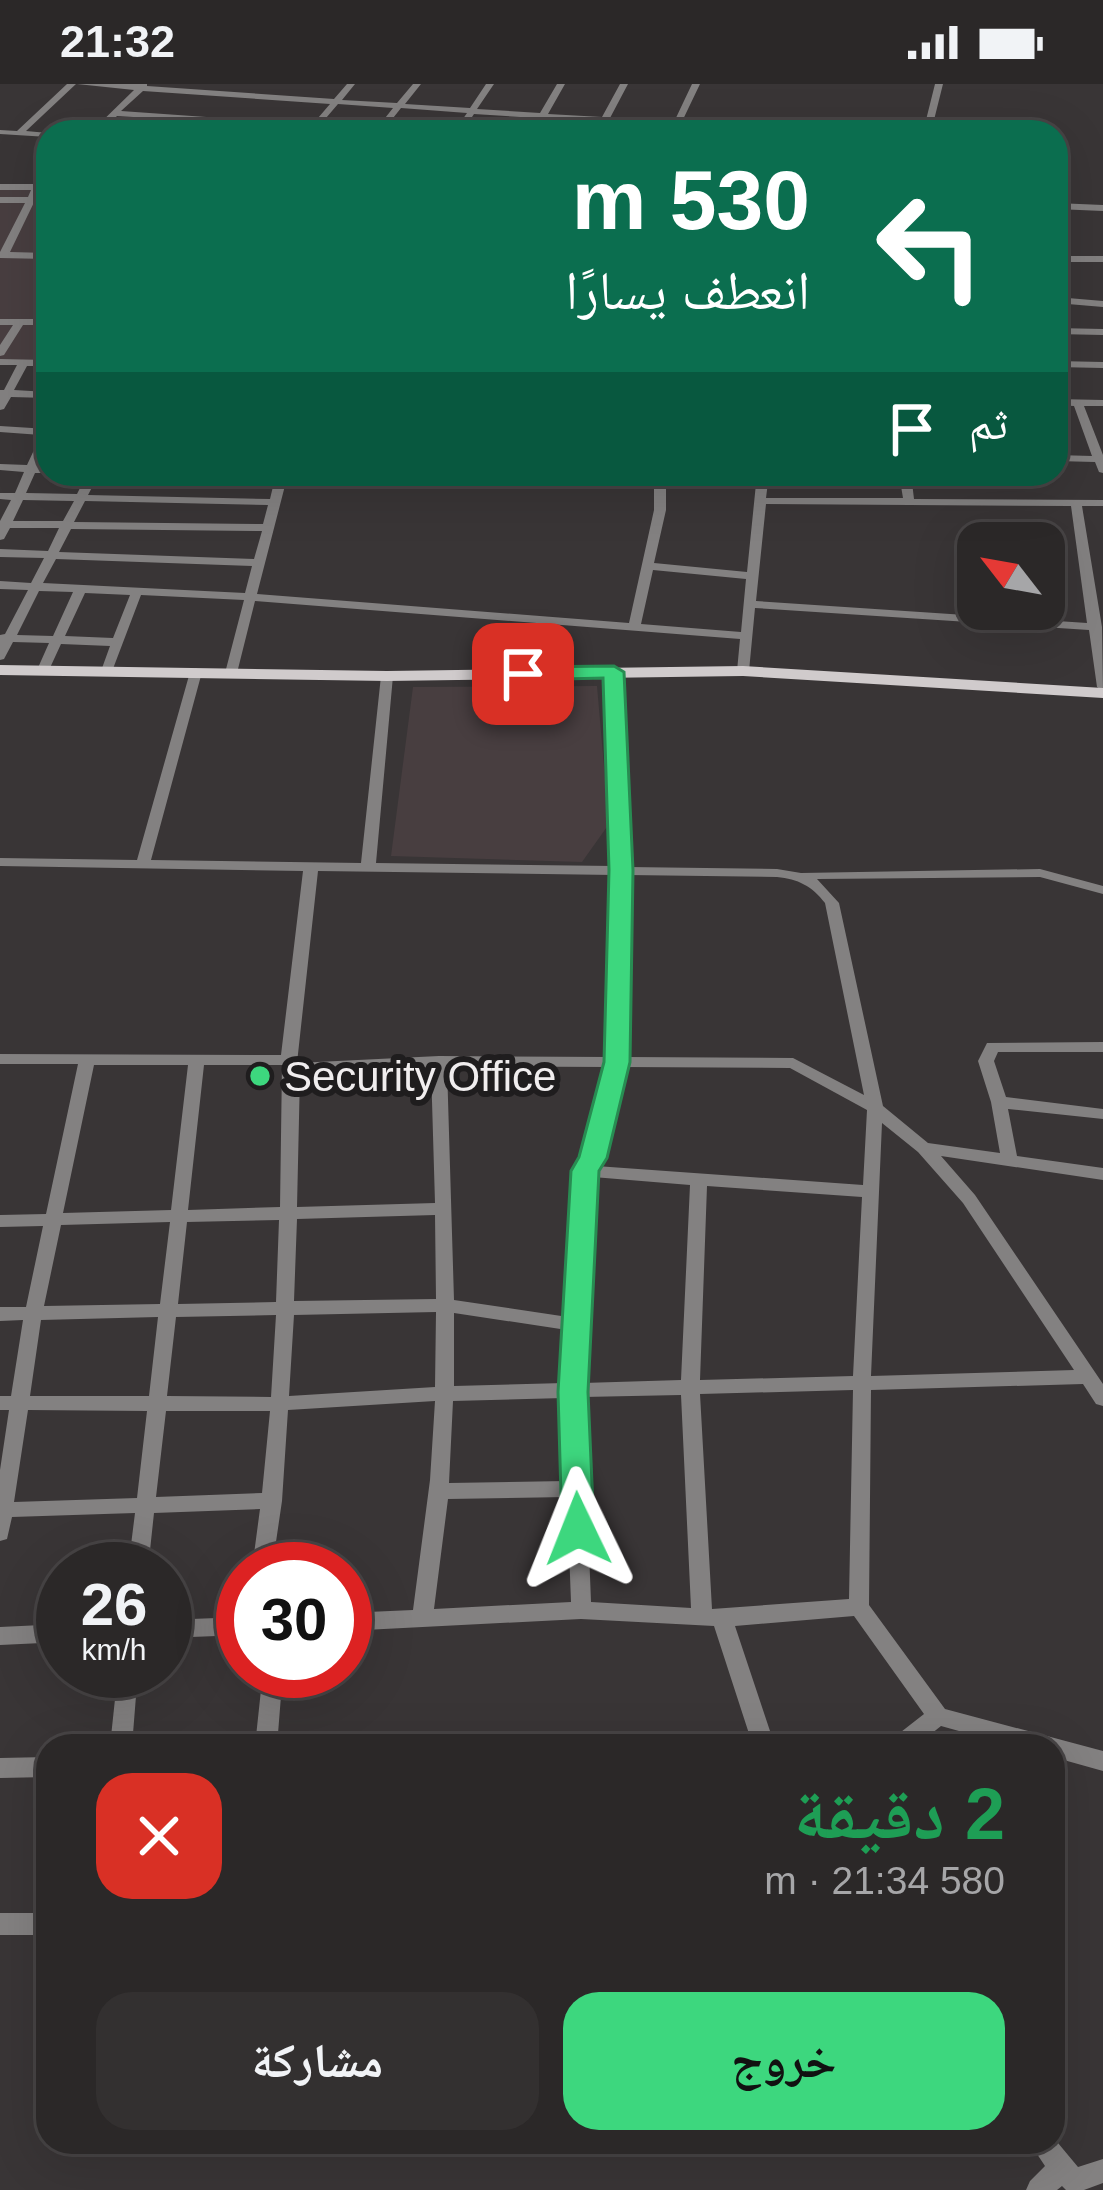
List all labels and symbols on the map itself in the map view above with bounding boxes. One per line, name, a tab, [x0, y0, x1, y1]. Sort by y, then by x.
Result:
north arrow	[957, 522, 1065, 630]
pin	[472, 623, 574, 725]
place label: Security Office	[284, 1053, 556, 1100]
marker: Security Office	[247, 1063, 273, 1089]
position arrow	[515, 1466, 641, 1592]
speed limit sign: 30	[216, 1542, 372, 1698]

